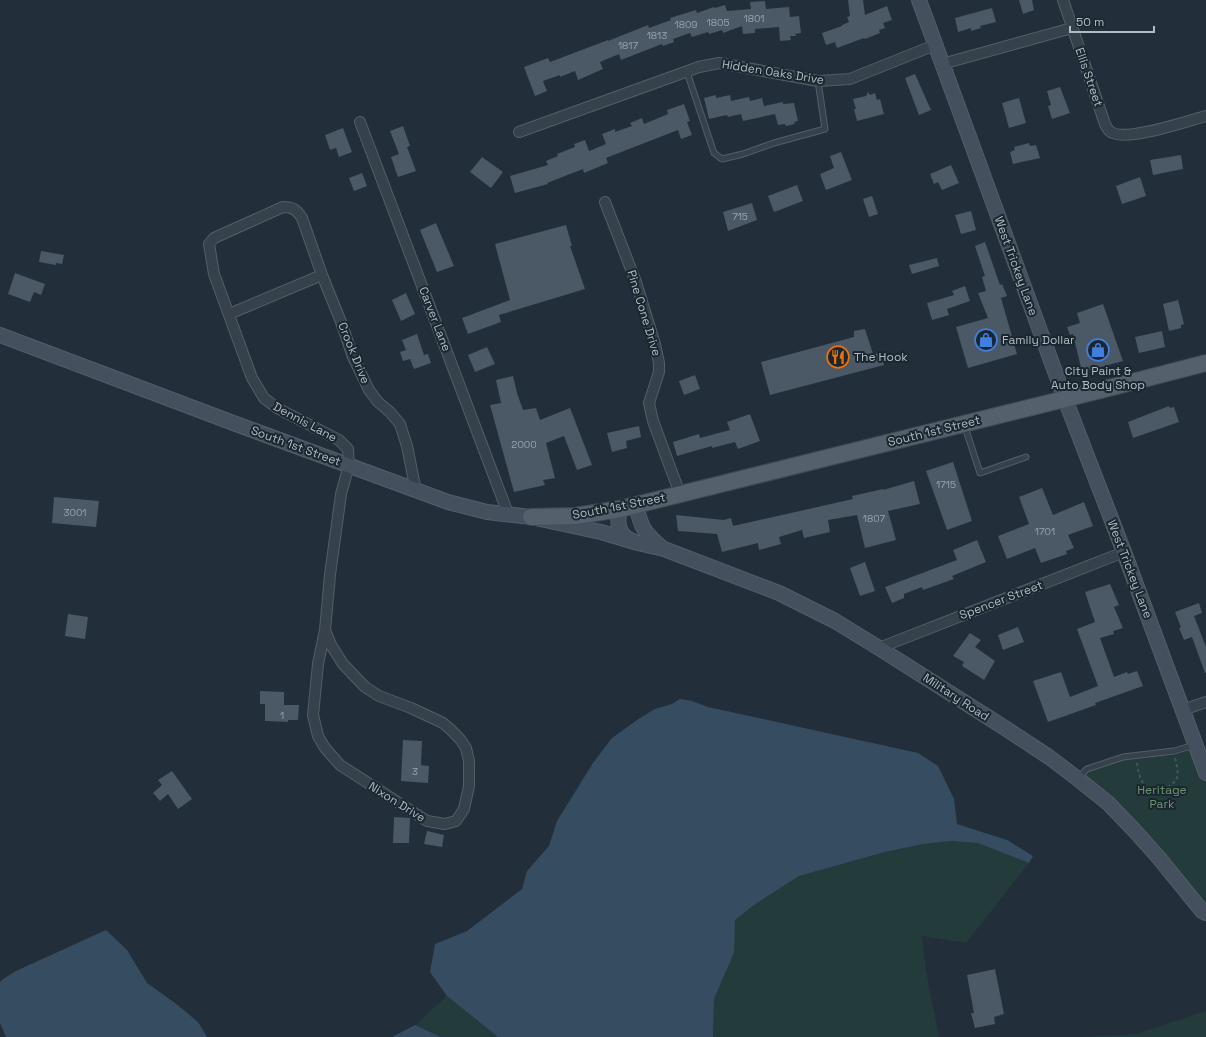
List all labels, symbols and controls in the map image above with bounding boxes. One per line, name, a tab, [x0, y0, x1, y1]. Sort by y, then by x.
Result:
scale bar	[1070, 8, 1154, 34]
house number: 1801	[744, 12, 765, 25]
text: 50 m	[1076, 14, 1104, 30]
house number: 1805	[707, 16, 729, 29]
house number: 1809	[675, 18, 697, 31]
house number: 1813	[647, 29, 667, 42]
house number: 1817	[618, 39, 638, 52]
street label: Ellis Street	[1071, 45, 1107, 109]
street label: Hidden Oaks Drive	[721, 56, 825, 88]
house number: 715	[732, 210, 748, 223]
street label: West Trickey Lane	[991, 214, 1041, 318]
street label: Pine Cone Drive	[623, 268, 665, 358]
street label: Carver Lane	[415, 284, 455, 354]
street label: Crook Drive	[334, 320, 374, 386]
shop icon: Family Dollar	[973, 327, 999, 353]
place label: Family Dollar	[1002, 332, 1075, 348]
shop icon: City Paint & Auto Body Shop	[1085, 337, 1111, 363]
restaurant icon: The Hook	[825, 344, 851, 370]
place label: The Hook	[854, 349, 908, 365]
place label: City Paint & Auto Body Shop	[1051, 363, 1145, 393]
street label: Dennis Lane	[270, 398, 340, 446]
street label: South 1st Street	[886, 412, 982, 450]
street label: South 1st Street	[249, 422, 343, 470]
house number: 2000	[511, 438, 537, 451]
house number: 1715	[936, 478, 956, 491]
street label: South 1st Street	[571, 489, 667, 523]
house number: 3001	[63, 506, 87, 519]
house number: 1807	[863, 512, 885, 525]
street label: West Trickey Lane	[1104, 517, 1156, 621]
house number: 1701	[1035, 525, 1055, 538]
street label: Spencer Street	[957, 577, 1045, 623]
street label: Military Road	[920, 670, 992, 724]
house number: 1	[280, 709, 284, 722]
house number: 3	[412, 765, 418, 778]
street label: Nixon Drive	[366, 778, 428, 826]
park label: Heritage Park	[1137, 782, 1187, 812]

